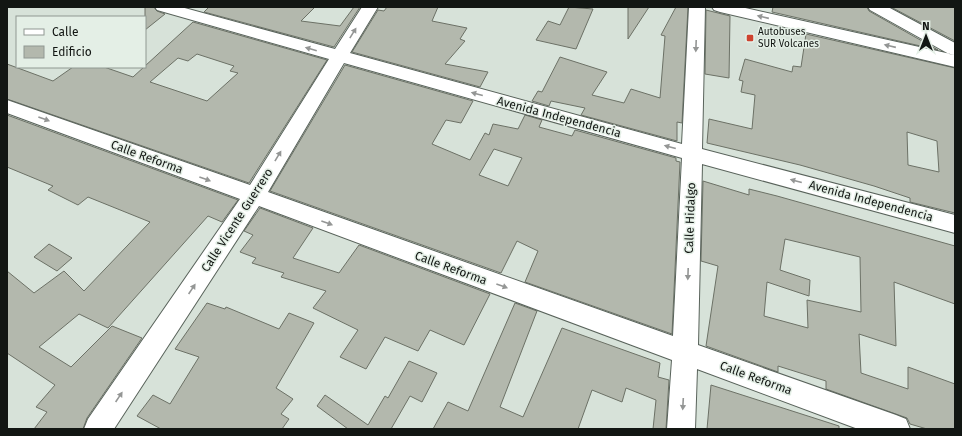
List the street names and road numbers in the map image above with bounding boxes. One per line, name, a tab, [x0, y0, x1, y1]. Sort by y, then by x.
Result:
street label: Avenida Independencia	[495, 94, 623, 140]
street label: Calle Reforma	[109, 137, 185, 177]
street label: Calle Vicente Guerrero	[198, 166, 276, 274]
street label: Avenida Independencia	[807, 178, 935, 224]
street label: Calle Hidalgo	[682, 182, 698, 254]
street label: Calle Reforma	[413, 248, 489, 288]
street label: Calle Reforma	[718, 358, 794, 398]

